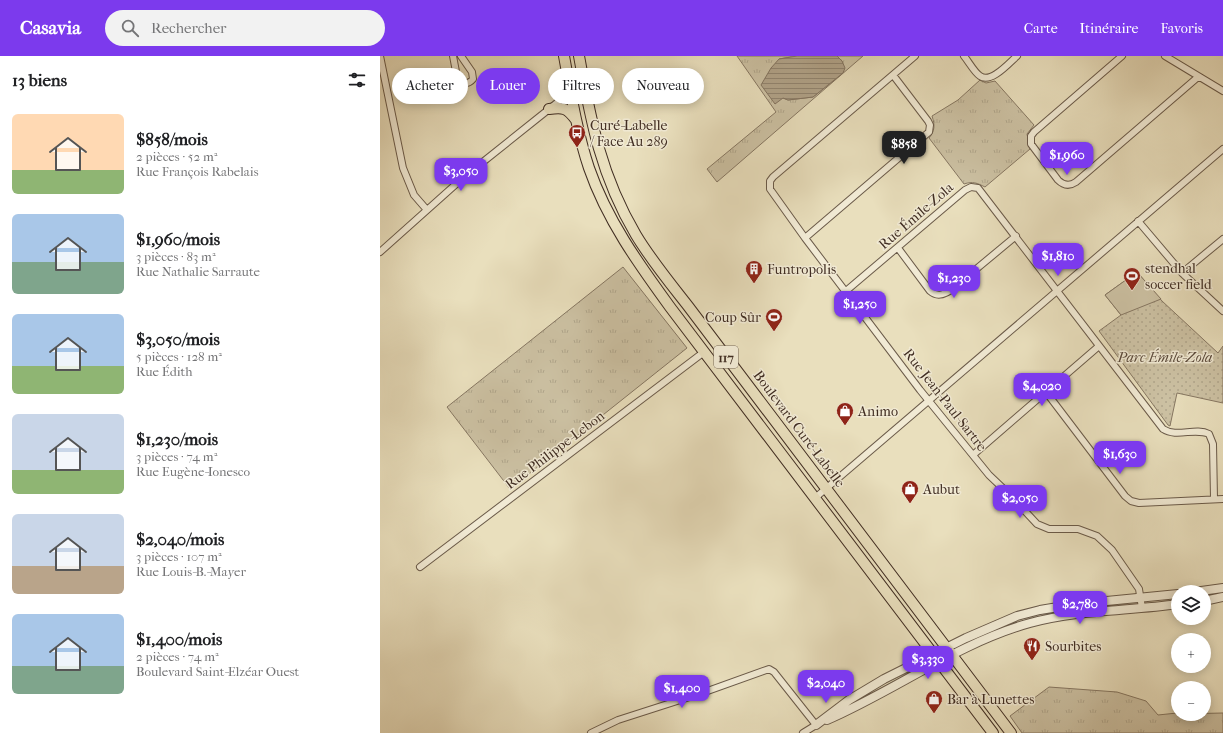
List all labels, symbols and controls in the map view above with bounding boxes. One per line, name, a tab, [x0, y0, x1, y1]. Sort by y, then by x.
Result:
search box	[105, 10, 385, 46]
text: Casavia	[20, 17, 81, 39]
icon: search	[119, 17, 141, 39]
text: Rechercher	[151, 19, 226, 37]
text: Carte	[1024, 20, 1058, 37]
text: Itinéraire	[1080, 20, 1138, 37]
text: Favoris	[1160, 20, 1203, 37]
chip: Acheter	[392, 68, 468, 104]
chip: Louer	[476, 68, 540, 104]
chip: Filtres	[548, 68, 614, 104]
chip: Nouveau	[622, 68, 704, 104]
icon: filters	[346, 69, 368, 91]
text: 13 biens	[12, 70, 67, 90]
place label: Curé-Labelle / Face Au 289	[589, 117, 668, 150]
bus stop icon: Curé-Labelle / Face Au 289	[567, 123, 587, 148]
text: $858/mois	[136, 129, 208, 149]
icon: home	[44, 130, 92, 178]
pin: $858	[880, 131, 928, 165]
text: $858	[891, 136, 917, 151]
pin: $1,960	[1034, 142, 1100, 176]
text: $1,960	[1049, 147, 1085, 162]
text: 2 pièces · 52 m²	[136, 149, 217, 164]
pin: $3,050	[428, 158, 494, 192]
text: $3,050	[443, 163, 479, 178]
text: Rue François Rabelais	[136, 164, 258, 179]
street label: Rue Émile-Zola	[875, 178, 957, 253]
text: $1,960/mois	[136, 229, 220, 249]
icon: home	[44, 230, 92, 278]
pin: $1,810	[1025, 243, 1091, 277]
text: $1,810	[1042, 248, 1074, 263]
text: 3 pièces · 83 m²	[136, 249, 216, 264]
building icon: Funtropolis	[744, 259, 764, 284]
place label: stendhal soccer field	[1145, 260, 1212, 293]
place label: Funtropolis	[767, 261, 836, 278]
text: Rue Nathalie Sarraute	[136, 264, 260, 279]
pin: $1,230	[921, 265, 987, 299]
sports icon: stendhal soccer field	[1122, 266, 1142, 291]
text: $1,230	[937, 270, 971, 285]
pin: $1,250	[827, 291, 893, 325]
text: $1,250	[843, 296, 877, 311]
sports icon: Coup Sûr	[764, 307, 784, 332]
place label: Coup Sûr	[705, 309, 761, 326]
text: $3,050/mois	[136, 329, 220, 349]
icon: home	[44, 330, 92, 378]
street label: Rue Jean-Paul-Sartre	[900, 345, 990, 455]
road number: 117	[714, 346, 738, 368]
park label: Parc Émile-Zola	[1117, 348, 1212, 366]
text: 5 pièces · 128 m²	[136, 349, 222, 364]
text: Rue Édith	[136, 364, 192, 379]
street label: Boulevard Curé-Labelle	[750, 367, 848, 491]
pin: $4,020	[1009, 373, 1075, 407]
text: $4,020	[1023, 378, 1061, 393]
shop icon: Animo	[835, 401, 855, 426]
place label: Animo	[857, 403, 898, 420]
street label: Rue Philippe-Lebon	[502, 407, 608, 493]
text: $1,230/mois	[136, 429, 218, 449]
icon: home	[44, 430, 92, 478]
pin: $1,630	[1087, 441, 1153, 475]
text: $1,630	[1103, 446, 1137, 461]
text: 3 pièces · 74 m²	[136, 449, 217, 464]
text: Rue Eugène-Ionesco	[136, 464, 250, 479]
shop icon: Aubut	[900, 479, 920, 504]
place label: Aubut	[922, 481, 960, 498]
pin: $2,050	[987, 485, 1053, 519]
text: $2,050	[1002, 490, 1038, 505]
text: $2,040/mois	[136, 529, 224, 549]
icon: home	[44, 530, 92, 578]
text: 3 pièces · 107 m²	[136, 549, 222, 564]
text: Rue Louis-B.-Mayer	[136, 564, 246, 579]
map controls	[1171, 585, 1211, 721]
button: layers	[1171, 585, 1211, 625]
pin: $2,780	[1047, 591, 1113, 625]
text: $2,780	[1062, 596, 1098, 611]
text: $1,400/mois	[136, 629, 222, 649]
icon: home	[44, 630, 92, 678]
button: +	[1171, 633, 1211, 673]
restaurant icon: Sourbites	[1022, 636, 1042, 661]
place label: Sourbites	[1045, 638, 1101, 655]
pin: $3,330	[895, 646, 961, 680]
text: 2 pièces · 74 m²	[136, 649, 219, 664]
text: $3,330	[912, 651, 944, 666]
text: Boulevard Saint-Elzéar Ouest	[136, 664, 299, 679]
pin: $2,040	[793, 670, 859, 704]
pin: $1,400	[649, 675, 715, 709]
text: $2,040	[807, 675, 845, 690]
text: $1,400	[664, 680, 700, 695]
button: −	[1171, 681, 1211, 721]
shop icon: Bar à Lunettes	[924, 689, 944, 714]
place label: Bar à Lunettes	[947, 691, 1034, 708]

